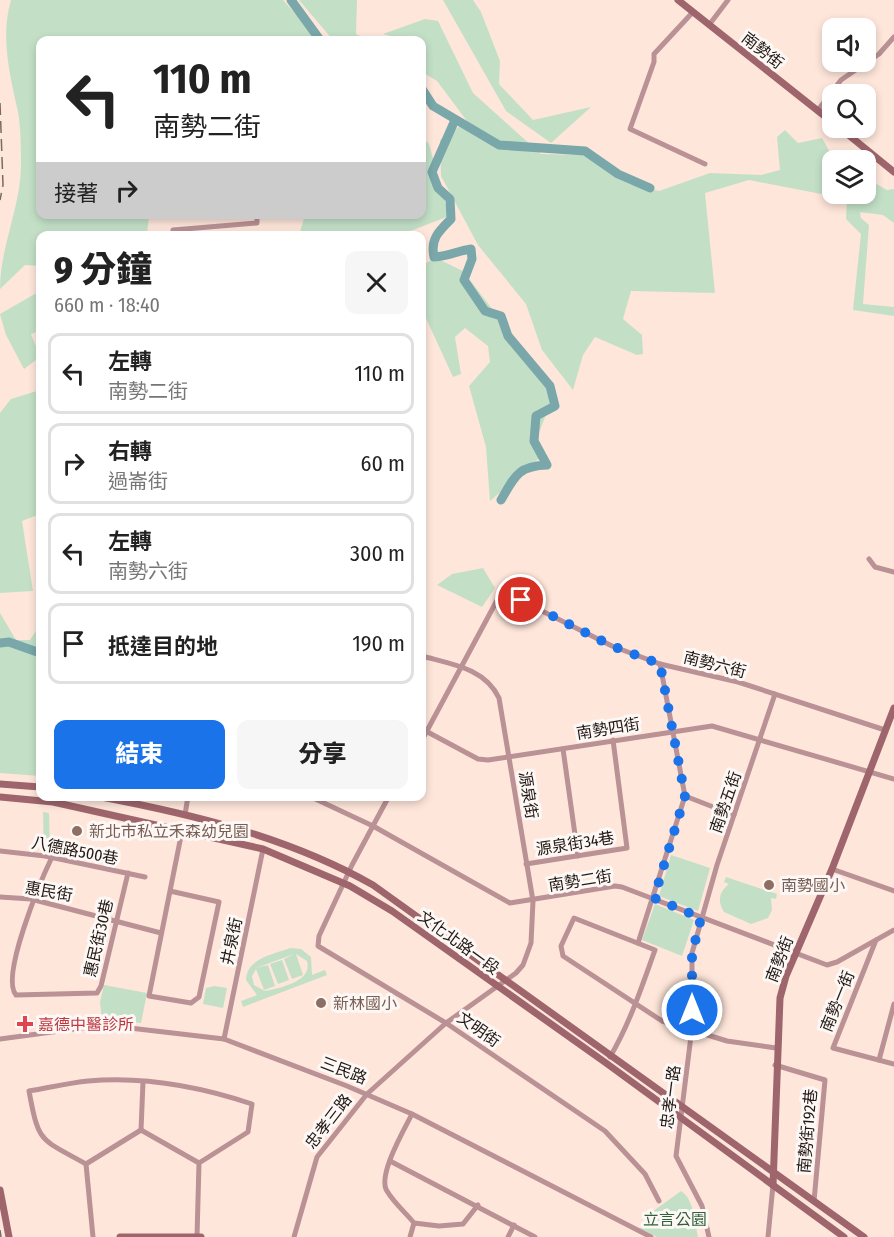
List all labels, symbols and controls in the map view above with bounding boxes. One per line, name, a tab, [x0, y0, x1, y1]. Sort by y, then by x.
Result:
map controls	[822, 18, 876, 204]
button: sound	[822, 18, 876, 72]
street label: 南勢街	[738, 28, 787, 73]
text: 110 m	[153, 54, 252, 104]
icon: left	[54, 60, 132, 138]
button: search	[822, 84, 876, 138]
text: 南勢二街	[153, 111, 261, 143]
button: layers	[822, 150, 876, 204]
icon: right	[110, 174, 143, 207]
text: 接著	[54, 180, 98, 207]
text: 9 分鐘	[54, 248, 152, 292]
button: close	[345, 251, 408, 314]
text: 660 m · 18:40	[54, 293, 160, 317]
text: 左轉	[108, 348, 152, 375]
icon: left	[57, 357, 90, 390]
text: 110 m	[355, 360, 405, 387]
text: 南勢二街	[108, 379, 188, 403]
text: 右轉	[108, 438, 152, 465]
icon: right	[57, 447, 90, 480]
text: 60 m	[361, 450, 405, 477]
text: 過崙街	[108, 469, 168, 493]
text: 左轉	[108, 528, 152, 555]
icon: left	[57, 537, 90, 570]
text: 300 m	[350, 540, 405, 567]
text: 南勢六街	[108, 559, 188, 583]
pin	[495, 574, 546, 625]
icon: arrive	[504, 583, 537, 616]
icon: arrive	[57, 627, 90, 660]
text: 190 m	[352, 630, 405, 657]
text: 抵達目的地	[108, 633, 218, 660]
street label: 南勢六街	[682, 648, 748, 681]
street label: 南勢四街	[575, 714, 641, 743]
button: 結束	[54, 720, 225, 789]
button: 分享	[237, 720, 408, 789]
street label: 南勢五街	[706, 769, 745, 836]
street label: 源泉街	[515, 770, 542, 820]
place label: 新北市私立禾森幼兒園	[89, 822, 249, 841]
marker: 新北市私立禾森幼兒園	[70, 824, 84, 838]
street label: 源泉街34巷	[535, 828, 616, 859]
street label: 八德路500巷	[30, 833, 120, 868]
street label: 南勢二街	[547, 866, 613, 895]
place label: 南勢國小	[781, 876, 845, 895]
street label: 惠民街	[24, 878, 74, 905]
marker: 南勢國小	[762, 878, 776, 892]
street label: 惠民街30巷	[80, 897, 117, 979]
street label: 文化北路一段	[414, 907, 503, 978]
street label: 井泉街	[217, 916, 246, 967]
street label: 南勢街	[762, 933, 797, 985]
street label: 南勢一街	[817, 968, 858, 1034]
position arrow	[660, 978, 724, 1042]
place label: 新林國小	[333, 994, 397, 1013]
marker: 新林國小	[314, 996, 328, 1010]
street label: 文明街	[454, 1008, 504, 1051]
marker: 嘉德中醫診所	[16, 1015, 34, 1033]
place label: 嘉德中醫診所	[38, 1015, 134, 1034]
street label: 三民路	[318, 1053, 370, 1088]
street label: 忠孝一路	[657, 1064, 684, 1130]
street label: 南勢街192巷	[794, 1088, 821, 1174]
street label: 忠孝三路	[301, 1090, 356, 1152]
park label: 立言公園	[643, 1210, 707, 1229]

